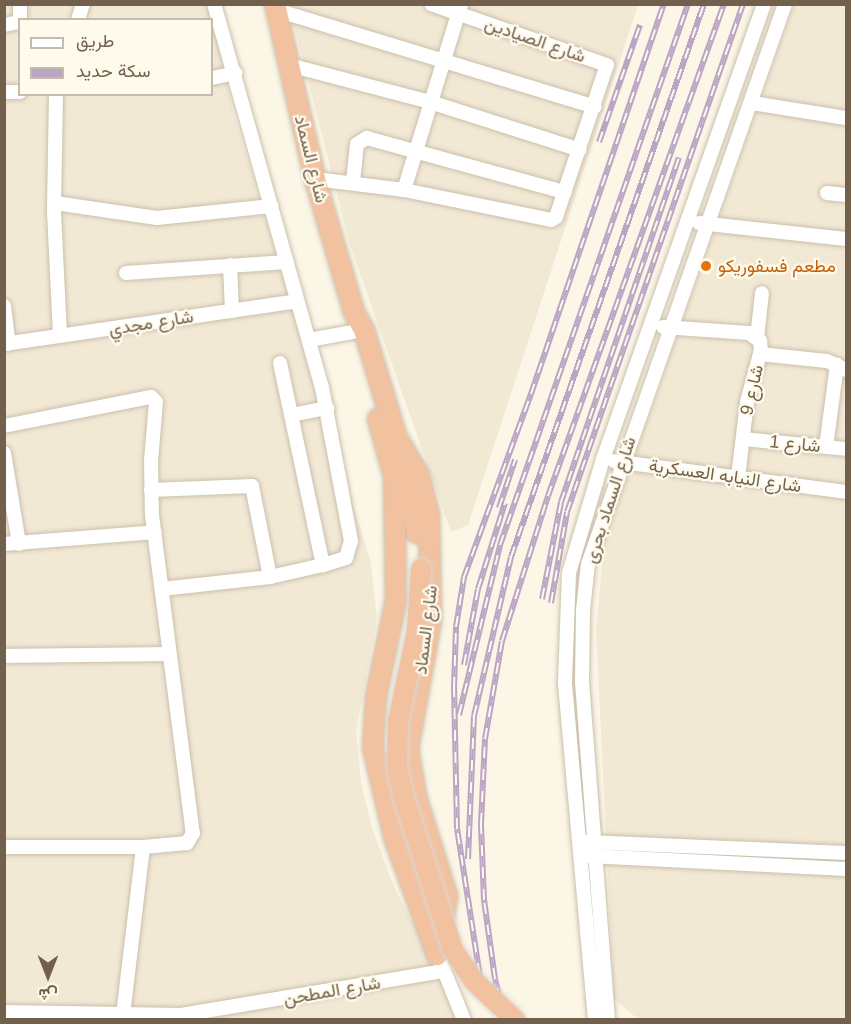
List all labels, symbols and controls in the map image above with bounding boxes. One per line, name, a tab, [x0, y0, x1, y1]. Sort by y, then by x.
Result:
street label: شارع الصيادين	[482, 13, 588, 67]
legend	[18, 18, 213, 96]
text: طريق	[76, 31, 114, 51]
text: سكة حديد	[76, 61, 151, 81]
street label: شارع السماد	[290, 113, 332, 205]
place label: مطعم فسفوريكو	[718, 255, 836, 277]
marker: مطعم فسفوريكو	[699, 259, 713, 273]
street label: شارع مجدي	[107, 306, 195, 340]
street label: شارع 9	[736, 363, 768, 417]
street label: شارع 1	[768, 431, 822, 457]
street label: شارع السماد بحرى	[579, 434, 641, 566]
street label: شارع النيابه العسكرية	[648, 455, 802, 497]
street label: شارع السماد	[410, 584, 442, 676]
north arrow	[18, 946, 78, 1006]
street label: شارع المطحن	[282, 972, 382, 1010]
text: ش	[38, 986, 58, 1003]

